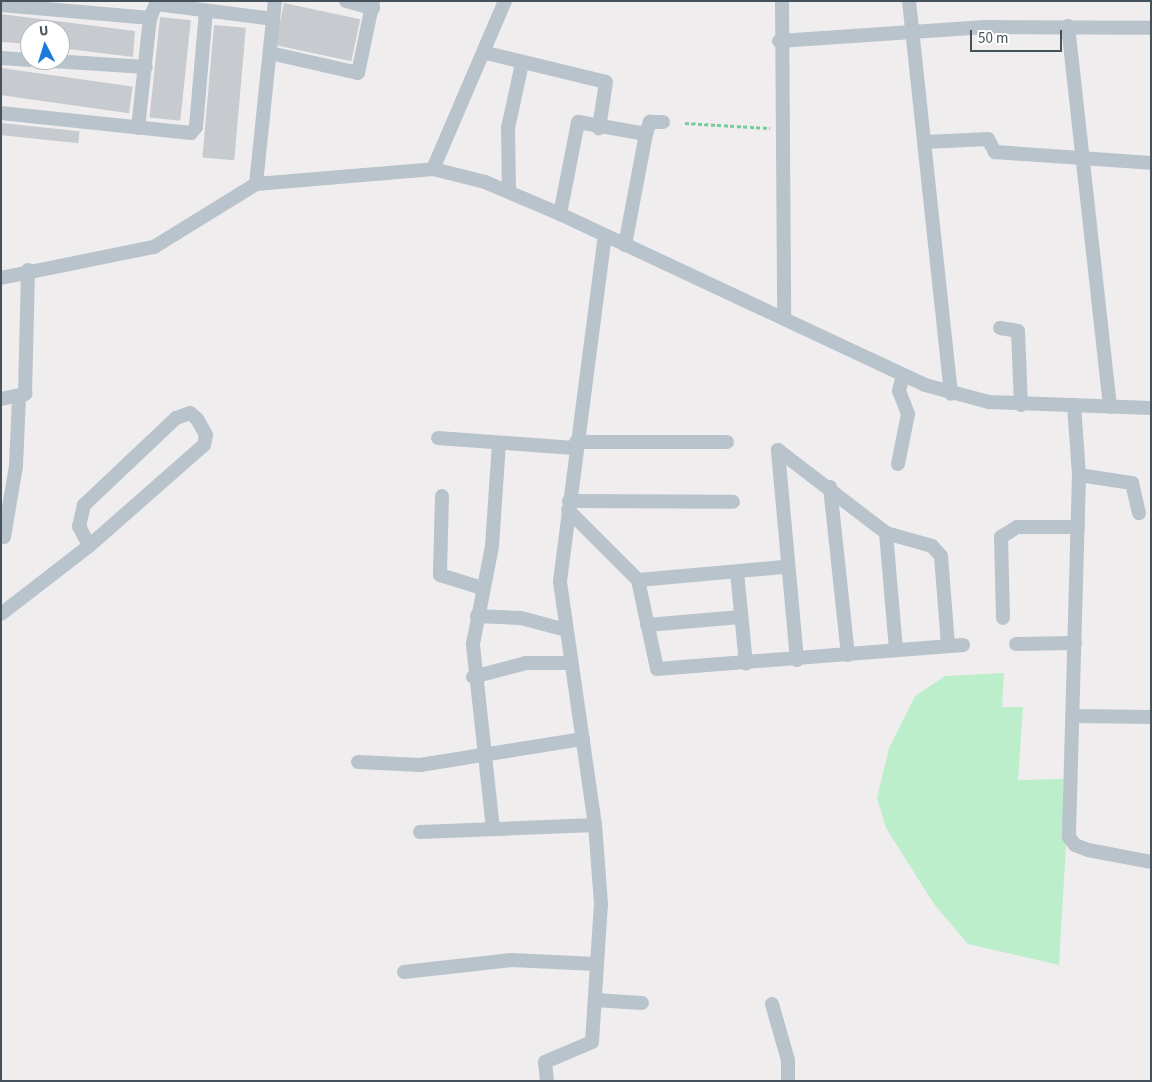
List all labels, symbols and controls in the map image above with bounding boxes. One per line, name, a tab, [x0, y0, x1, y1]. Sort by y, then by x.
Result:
north arrow	[20, 20, 70, 70]
scale bar	[972, 20, 1064, 52]
text: U	[38, 21, 49, 41]
text: 50 m	[978, 28, 1008, 49]

